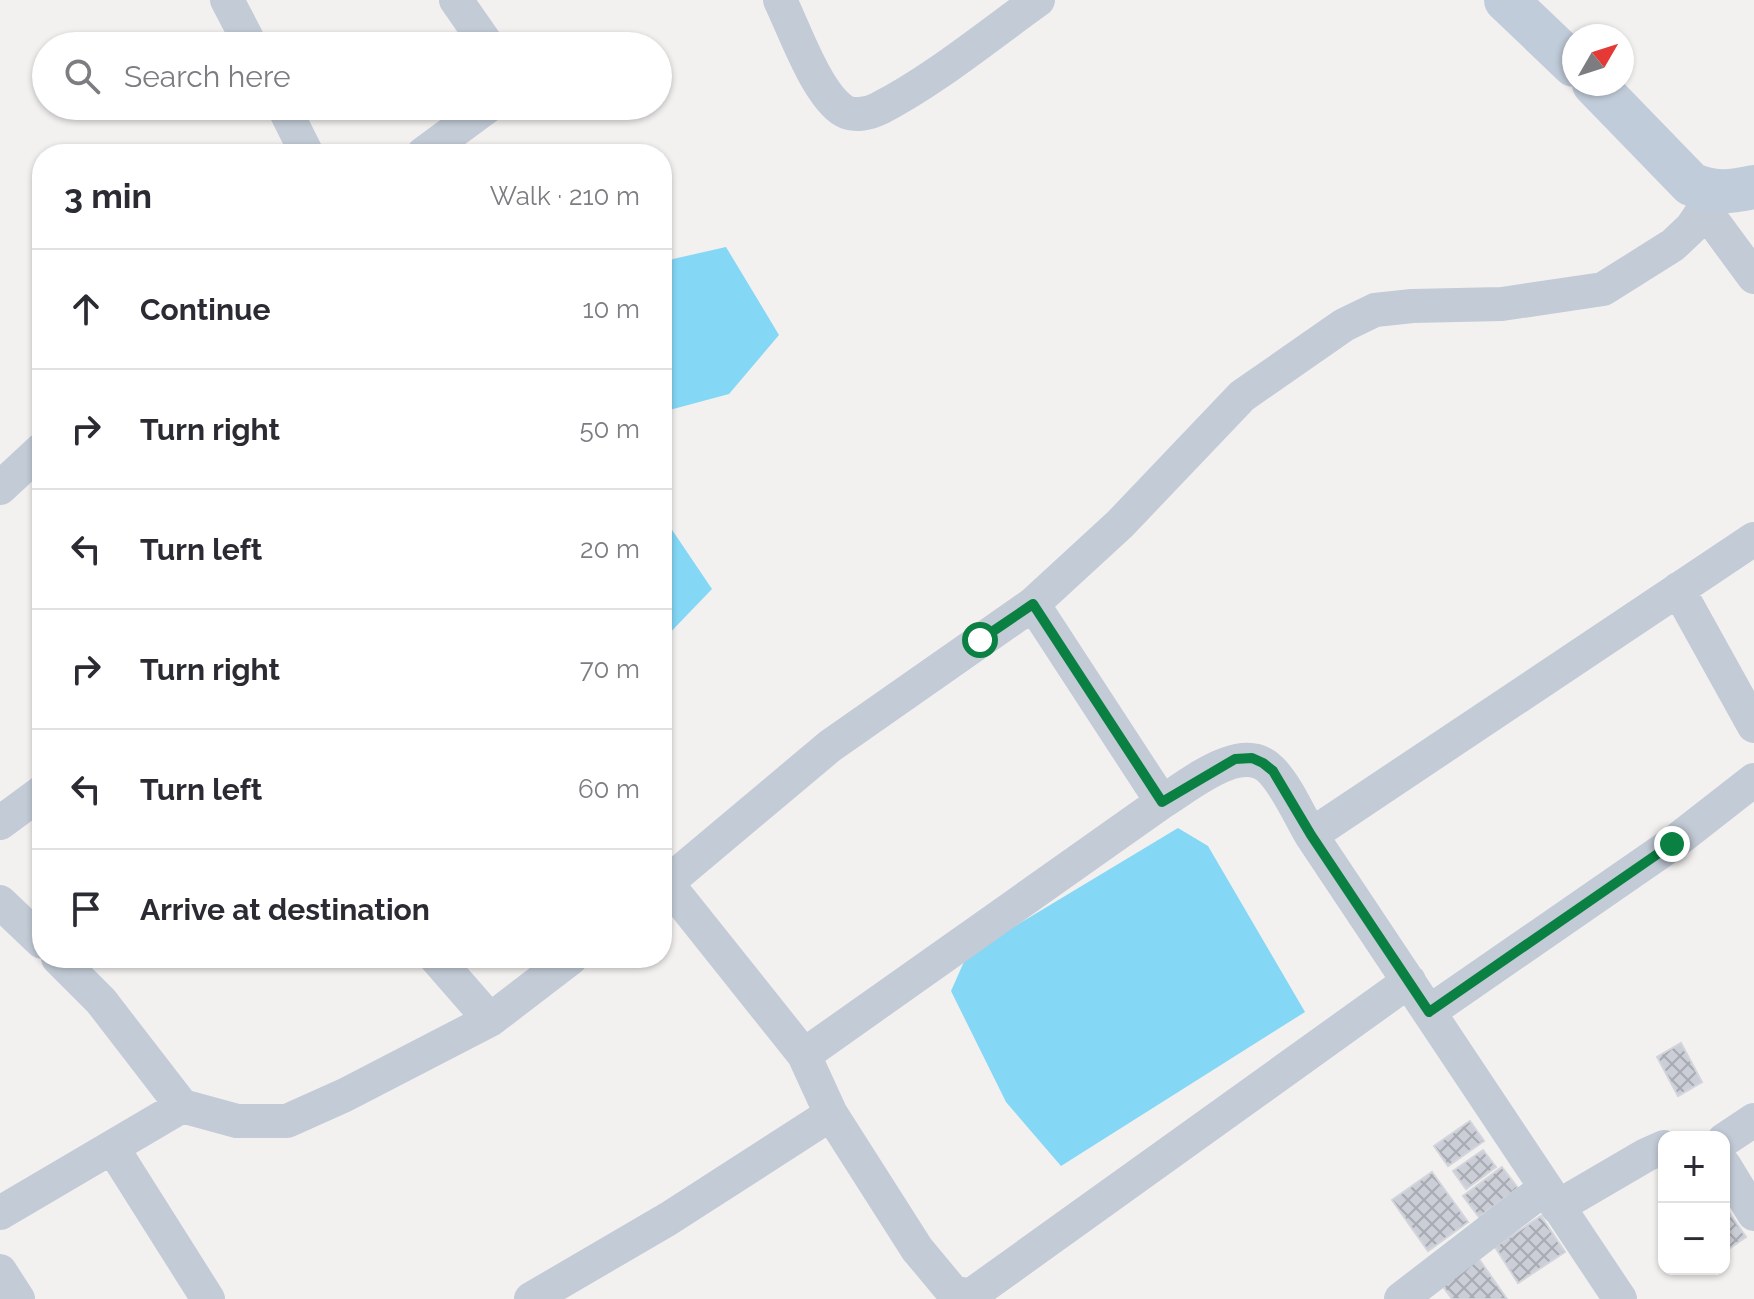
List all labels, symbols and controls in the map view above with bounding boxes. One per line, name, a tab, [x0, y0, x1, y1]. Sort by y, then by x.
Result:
north arrow	[1562, 24, 1634, 96]
search box	[32, 32, 672, 120]
icon: search	[60, 54, 104, 98]
text: Search here	[124, 59, 291, 94]
text: 3 min	[64, 176, 152, 216]
text: Walk · 210 m	[490, 181, 640, 211]
icon: ahead	[64, 287, 108, 331]
text: Continue	[140, 292, 271, 327]
text: 10 m	[582, 294, 640, 324]
icon: right	[64, 407, 108, 451]
text: Turn right	[140, 412, 280, 447]
text: 50 m	[579, 414, 640, 444]
icon: left	[64, 527, 108, 571]
text: Turn left	[140, 532, 262, 567]
text: 20 m	[580, 534, 640, 564]
route start	[962, 622, 998, 658]
icon: right	[64, 647, 108, 691]
text: Turn right	[140, 652, 280, 687]
text: 70 m	[580, 654, 640, 684]
icon: left	[64, 767, 108, 811]
text: Turn left	[140, 772, 262, 807]
text: 60 m	[578, 774, 640, 804]
route end	[1654, 826, 1690, 862]
icon: arrive	[64, 887, 108, 931]
text: Arrive at destination	[140, 892, 430, 927]
map controls	[1658, 1131, 1730, 1275]
button: +	[1658, 1131, 1730, 1203]
button: −	[1658, 1203, 1730, 1275]

